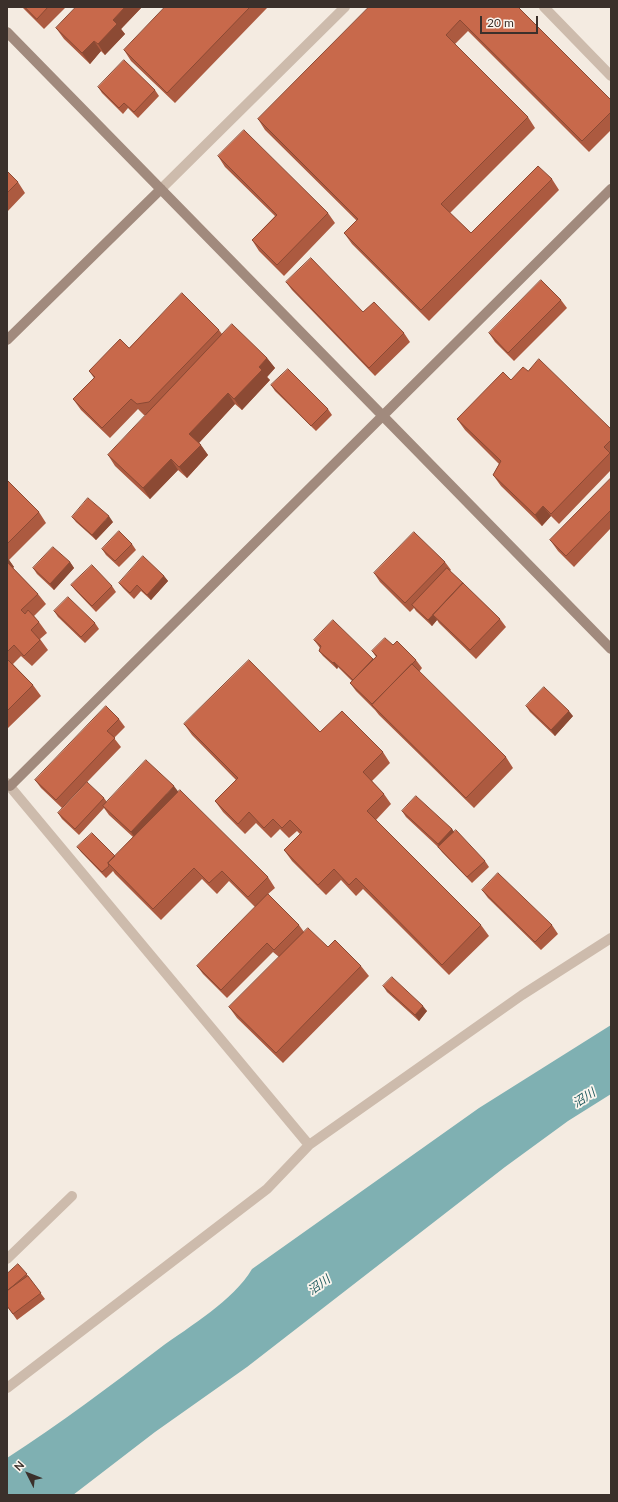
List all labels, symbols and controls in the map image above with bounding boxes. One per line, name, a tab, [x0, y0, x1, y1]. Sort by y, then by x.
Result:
scale bar	[482, 8, 540, 34]
text: 20 m	[487, 15, 514, 30]
water label: 沼川	[570, 1086, 598, 1110]
water label: 沼川	[305, 1272, 333, 1298]
north arrow	[8, 1454, 48, 1494]
text: N	[11, 1458, 26, 1473]

